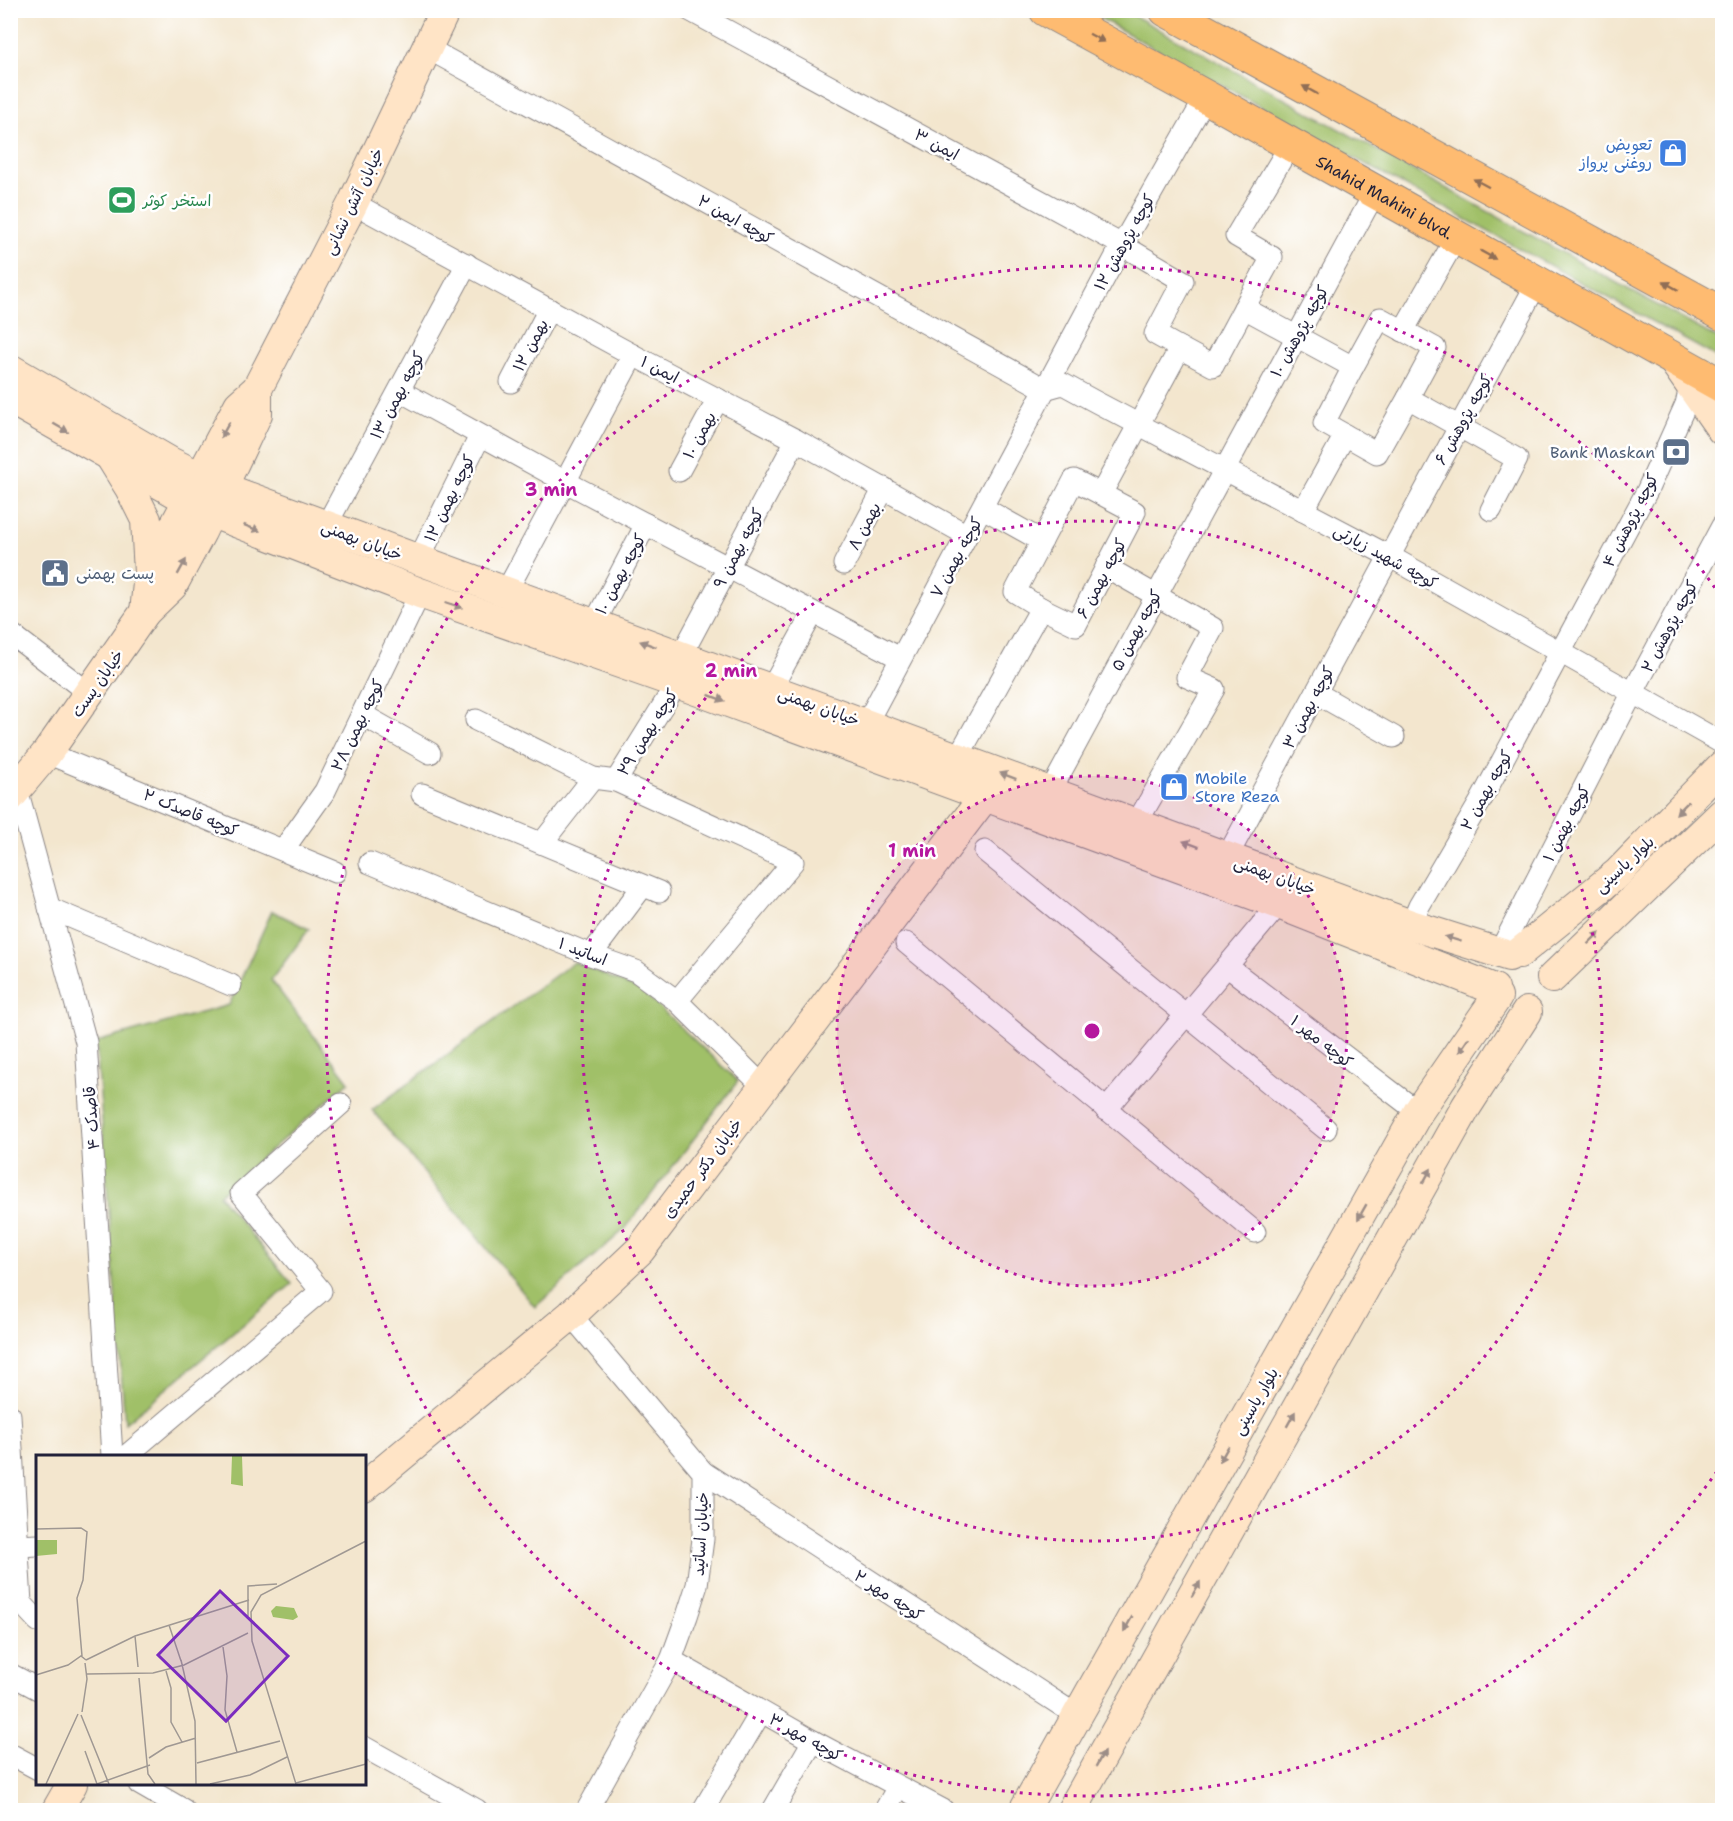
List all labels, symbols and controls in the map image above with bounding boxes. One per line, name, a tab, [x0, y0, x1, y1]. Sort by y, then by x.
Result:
one-way arrow	[1089, 33, 1106, 43]
one-way arrow	[1302, 84, 1318, 95]
street label: ایمن ۳	[911, 124, 963, 165]
place label: تعویض روغنی پرواز	[1578, 134, 1652, 173]
shop icon: تعویض روغنی پرواز	[1657, 137, 1689, 169]
street label: خیابان آتش نشانی	[319, 144, 388, 258]
street label: Shahid Mahini blvd.	[1312, 151, 1457, 244]
one-way arrow	[1472, 178, 1489, 188]
sports icon: استخر کوثر	[106, 184, 138, 216]
place label: استخر کوثر	[141, 190, 211, 211]
street label: کوچه ایمن ۲	[694, 190, 777, 249]
street label: کوچه پژوهش ۱۲	[1089, 190, 1160, 294]
one-way arrow	[1480, 250, 1496, 261]
street label: کوچه پژوهش ۱۰	[1266, 281, 1333, 381]
one-way arrow	[1663, 281, 1680, 291]
street label: بهمن ۱۲	[508, 315, 553, 375]
street label: کوچه بهمن ۱۳	[365, 347, 430, 443]
street label: ایمن ۱	[637, 351, 683, 388]
street label: کوچه پژوهش ۶	[1430, 370, 1497, 468]
street label: بهمن ۱۰	[678, 408, 721, 463]
one-way arrow	[220, 422, 230, 439]
one-way arrow	[53, 423, 70, 433]
bank icon: Bank Maskan	[1660, 436, 1692, 468]
place label: Bank Maskan	[1550, 442, 1655, 463]
street label: کوچه بهمن ۱۲	[419, 451, 480, 545]
street label: کوچه پژوهش ۴	[1598, 470, 1663, 571]
text: 3 min	[525, 478, 577, 502]
street label: بهمن ۸	[843, 499, 886, 554]
street label: کوچه بهمن ۹	[708, 504, 768, 592]
street label: کوچه بهمن ۷	[926, 513, 987, 601]
street label: خیابان بهمنی	[318, 515, 405, 565]
street label: کوچه شهید زیارتی	[1330, 519, 1442, 594]
one-way arrow	[243, 524, 261, 533]
street label: کوچه بهمن ۱۰	[590, 530, 651, 618]
street label: کوچه بهمن ۶	[1072, 534, 1131, 622]
public building icon: پست بهمنی	[39, 557, 71, 589]
one-way arrow	[177, 558, 187, 575]
place label: پست بهمنی	[76, 563, 154, 584]
street label: کوچه پژوهش ۲	[1636, 576, 1703, 676]
street label: کوچه بهمن ۵	[1106, 586, 1167, 674]
one-way arrow	[445, 600, 463, 610]
one-way arrow	[639, 639, 657, 648]
street label: خیابان پست	[66, 645, 128, 721]
text: 2 min	[705, 659, 757, 683]
street label: کوچه بهمن ۳	[1278, 662, 1339, 752]
street label: کوچه بهمن ۲۸	[326, 676, 389, 775]
street label: خیابان بهمنی	[775, 682, 862, 731]
street label: کوچه بهمن ۲۹	[612, 685, 683, 780]
one-way arrow	[708, 694, 726, 703]
street label: کوچه بهمن ۲	[1456, 746, 1517, 834]
place label: Mobile Store Reza	[1195, 768, 1280, 807]
one-way arrow	[999, 771, 1017, 780]
shop icon: Mobile Store Reza	[1158, 771, 1190, 803]
street label: کوچه بهمن ۱	[1538, 781, 1595, 865]
street label: کوچه قاصدک ۲	[140, 784, 242, 841]
one-way arrow	[1676, 801, 1690, 815]
street label: بلوار یاسینی	[1590, 831, 1659, 897]
text: 1 min	[888, 839, 936, 863]
one-way arrow	[1182, 839, 1200, 849]
street label: خیابان بهمنی	[1231, 851, 1318, 900]
one-way arrow	[1587, 931, 1602, 945]
street label: اساتید ۱	[556, 933, 610, 970]
one-way arrow	[1444, 933, 1462, 943]
street label: کوچه مهر ۱	[1286, 1010, 1357, 1072]
centre of rings	[1082, 1021, 1102, 1041]
one-way arrow	[1458, 1037, 1470, 1053]
street label: قاصدک ۴	[79, 1085, 104, 1151]
street label: خیابان دکتر حمیدی	[658, 1114, 747, 1223]
one-way arrow	[1422, 1167, 1432, 1184]
one-way arrow	[1357, 1203, 1367, 1220]
street label: بلوار یاسینی	[1228, 1364, 1283, 1439]
one-way arrow	[1286, 1410, 1296, 1427]
one-way arrow	[1219, 1446, 1230, 1462]
inset map	[36, 1455, 366, 1785]
street label: خیابان اساتید	[688, 1491, 713, 1577]
street label: کوچه مهر ۲	[850, 1565, 928, 1626]
one-way arrow	[1190, 1581, 1201, 1597]
one-way arrow	[1123, 1616, 1133, 1633]
street label: کوچه مهر ۳	[765, 1709, 846, 1766]
one-way arrow	[1095, 1751, 1105, 1768]

